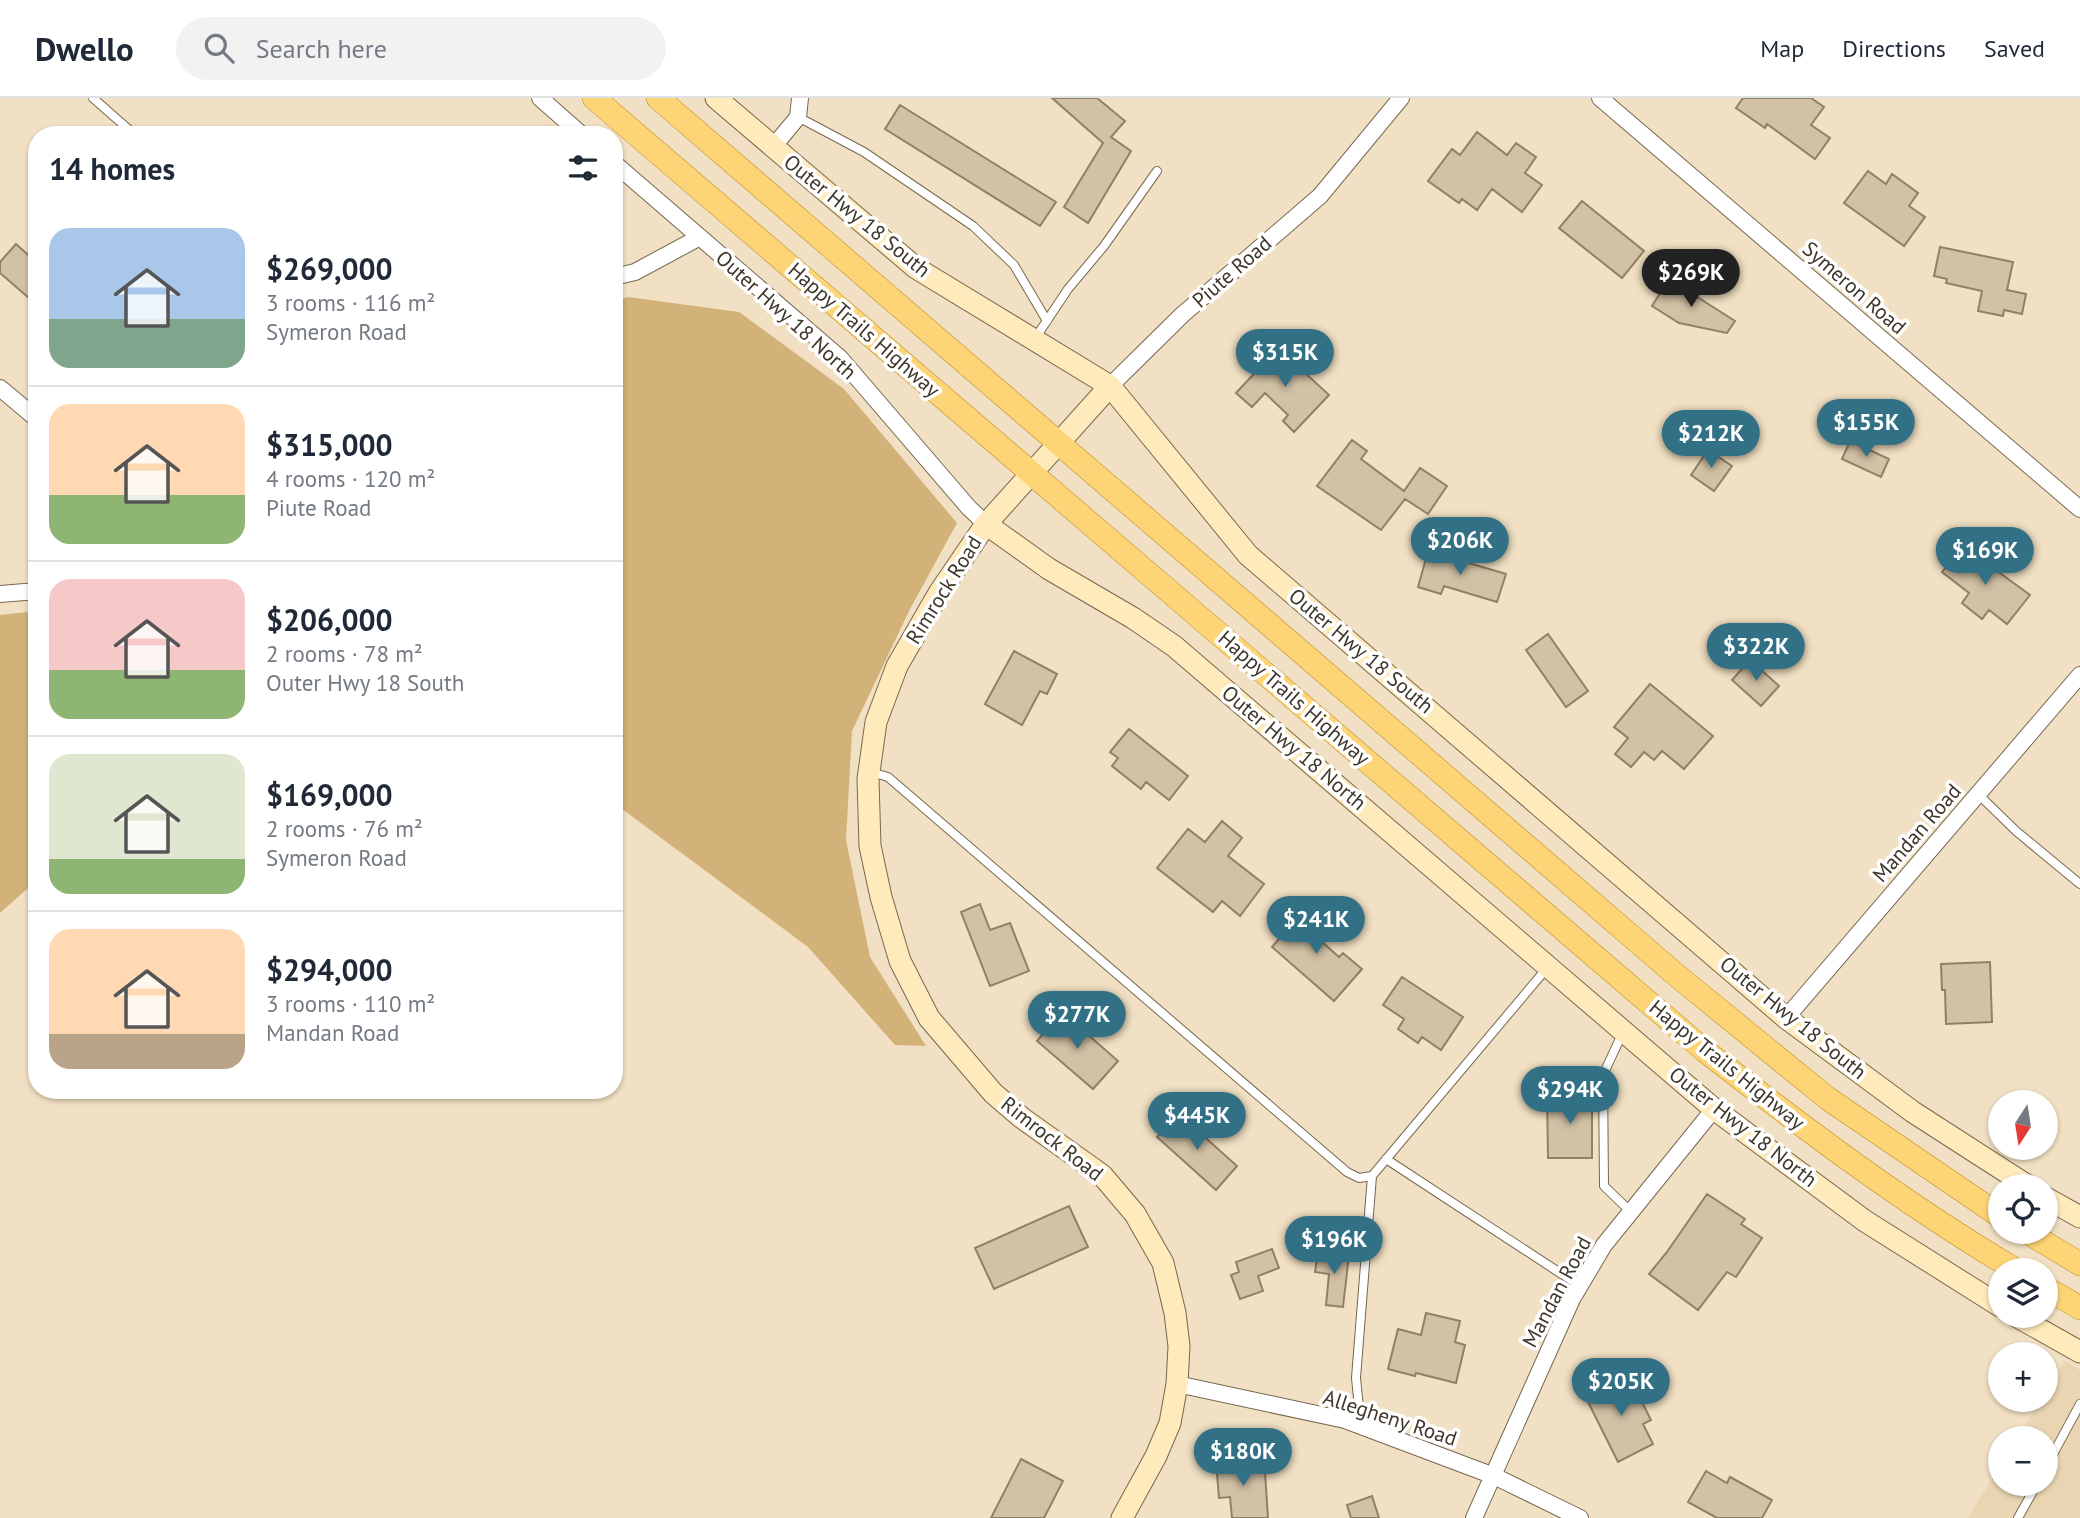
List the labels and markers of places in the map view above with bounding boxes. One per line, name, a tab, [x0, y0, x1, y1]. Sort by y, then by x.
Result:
pin: $269K	[1642, 250, 1740, 309]
pin: $315K	[1236, 330, 1334, 389]
pin: $155K	[1817, 400, 1915, 459]
pin: $212K	[1662, 410, 1760, 470]
pin: $206K	[1411, 518, 1509, 577]
pin: $169K	[1936, 528, 2034, 587]
pin: $322K	[1707, 624, 1805, 683]
pin: $241K	[1267, 896, 1365, 956]
pin: $277K	[1028, 992, 1126, 1051]
pin: $294K	[1521, 1066, 1619, 1126]
pin: $445K	[1148, 1093, 1246, 1152]
pin: $196K	[1285, 1216, 1383, 1276]
pin: $205K	[1572, 1358, 1670, 1418]
pin: $180K	[1194, 1428, 1292, 1488]

